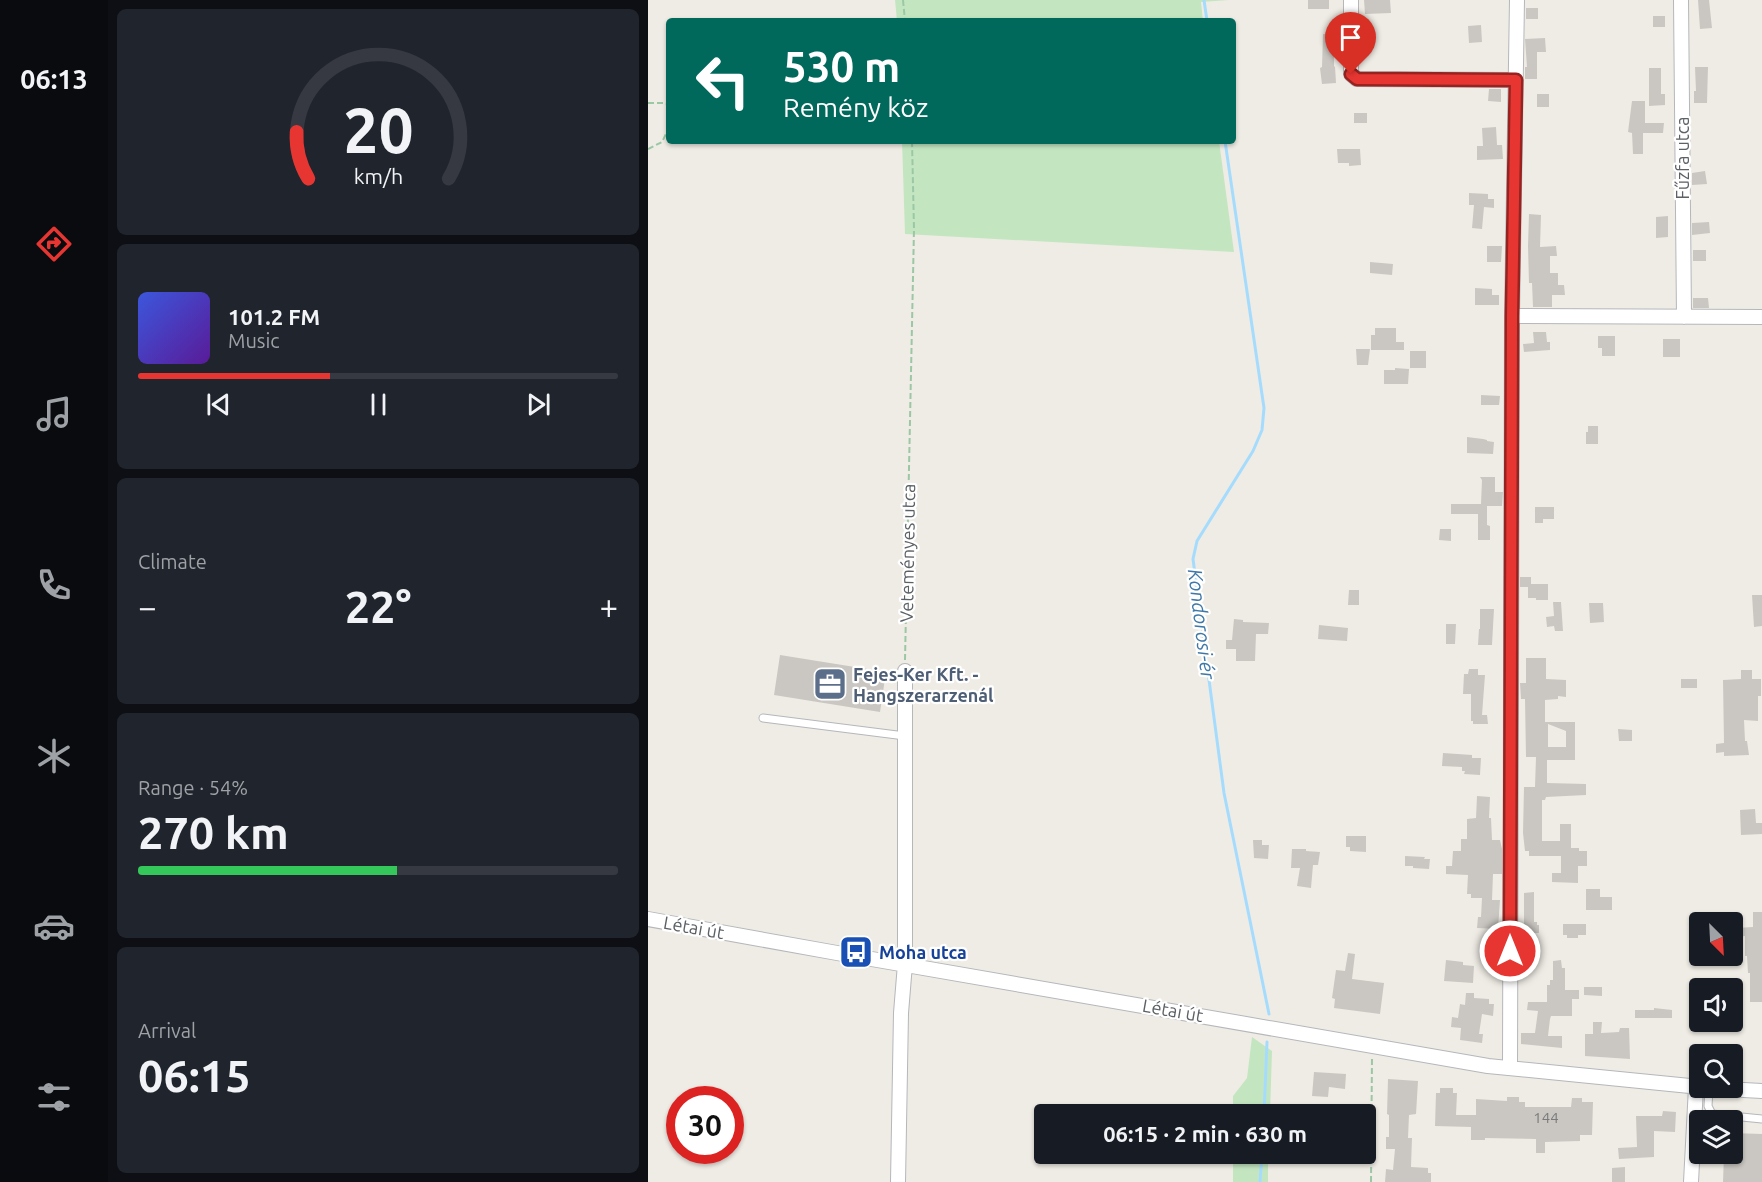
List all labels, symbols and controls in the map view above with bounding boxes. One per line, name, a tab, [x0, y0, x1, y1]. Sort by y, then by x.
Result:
pin	[1325, 12, 1376, 74]
icon: arrive	[1334, 21, 1367, 54]
icon: left	[684, 42, 762, 120]
text: 530 m	[783, 43, 900, 90]
text: 06:13	[20, 64, 88, 94]
text: Remény köz	[783, 92, 928, 122]
text: 20	[343, 95, 413, 165]
street label: Fűzfa utca	[1672, 117, 1692, 199]
text: km/h	[353, 164, 403, 188]
icon: directions	[33, 223, 75, 265]
text: 101.2 FM	[228, 304, 320, 329]
text: Music	[228, 329, 280, 352]
icon: previous	[202, 388, 235, 421]
icon: pause	[362, 388, 395, 421]
icon: next	[522, 388, 555, 421]
icon: music	[33, 393, 75, 435]
street label: Veteményes utca	[896, 483, 918, 623]
text: Climate	[138, 550, 207, 573]
icon: phone	[33, 564, 75, 606]
water label: Kondorosi-ér	[1184, 567, 1220, 682]
text: 22°	[345, 581, 411, 632]
text: −	[138, 588, 157, 625]
text: +	[599, 588, 618, 625]
place label: Fejes-Ker Kft. - Hangszerarzenál	[853, 664, 994, 705]
office icon: Fejes-Ker Kft. - Hangszerarzenál	[812, 666, 848, 702]
icon: climate	[33, 735, 75, 777]
text: Range · 54%	[138, 776, 248, 799]
text: 270 km	[138, 807, 289, 858]
icon: car	[33, 905, 75, 947]
street label: Létai út	[662, 912, 726, 942]
north arrow	[1689, 912, 1743, 966]
map controls	[1689, 912, 1743, 1164]
position arrow	[1478, 919, 1542, 983]
bus stop icon: Moha utca	[838, 934, 874, 970]
place label: Moha utca	[879, 942, 967, 962]
button: sound	[1689, 978, 1743, 1032]
street label: Létai út	[1141, 995, 1205, 1025]
text: Arrival	[138, 1019, 196, 1042]
button: search	[1689, 1044, 1743, 1098]
text: 06:15	[138, 1050, 251, 1101]
icon: filters	[33, 1076, 75, 1118]
speed limit sign: 30	[666, 1086, 744, 1164]
house number: 144	[1533, 1109, 1559, 1126]
button: layers	[1689, 1110, 1743, 1164]
text: 06:15 · 2 min · 630 m	[1103, 1121, 1307, 1146]

